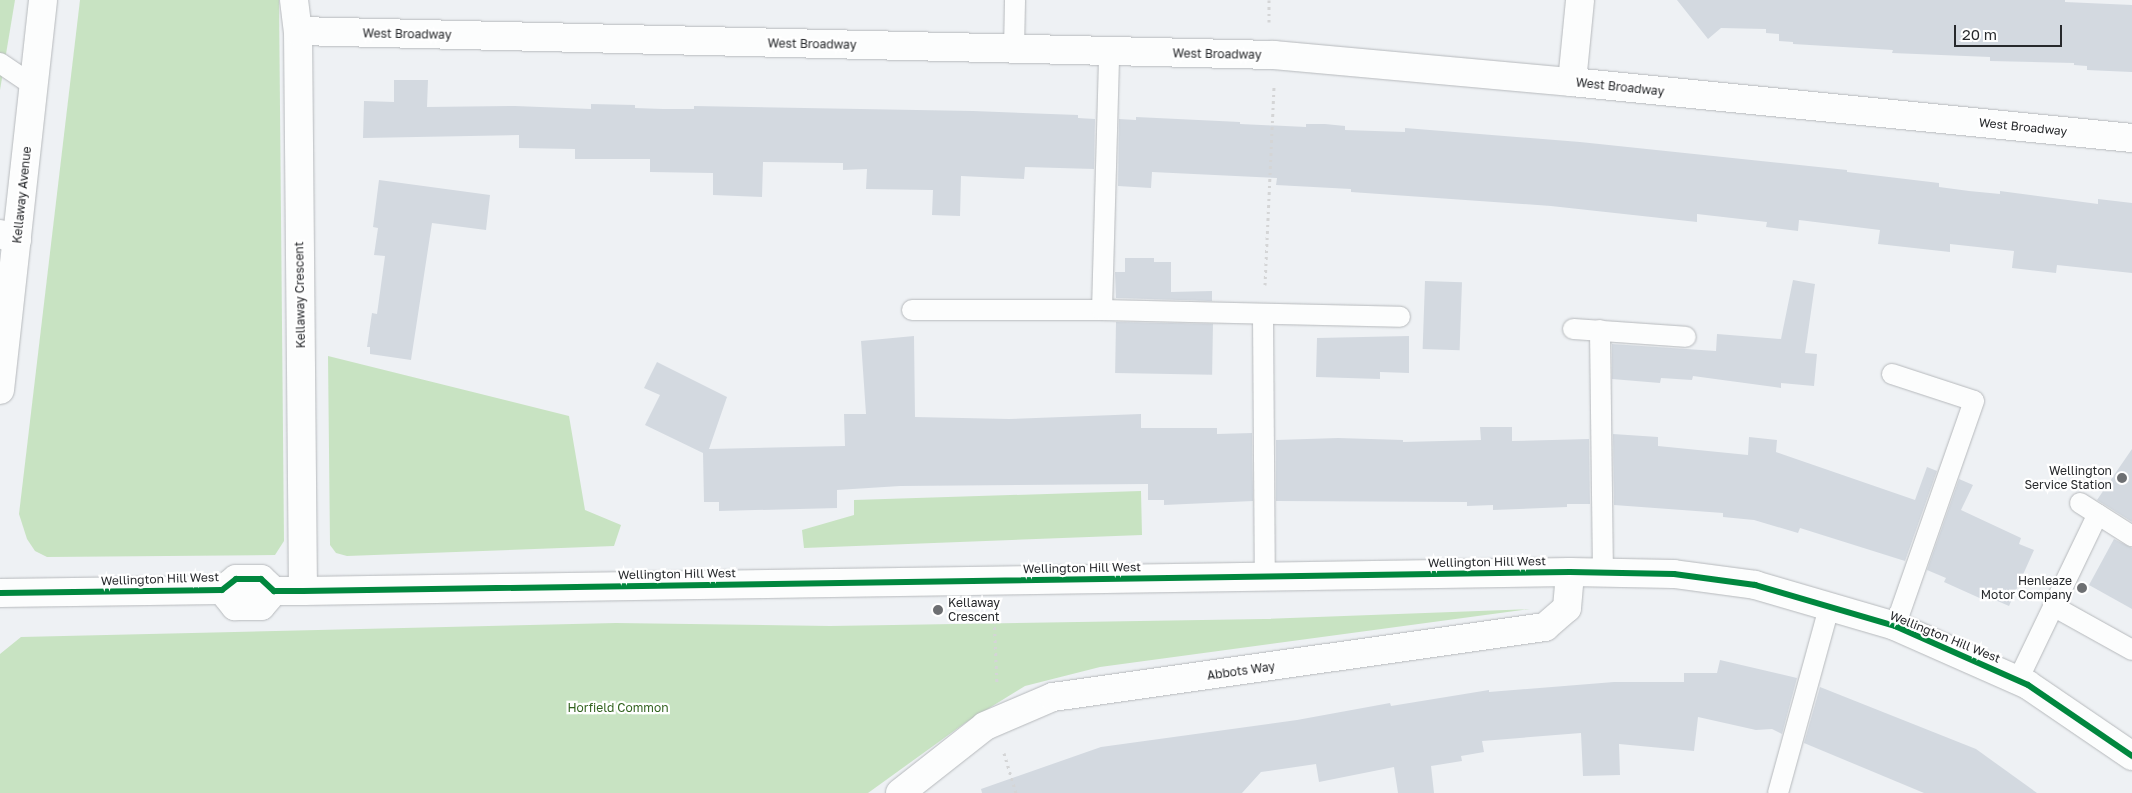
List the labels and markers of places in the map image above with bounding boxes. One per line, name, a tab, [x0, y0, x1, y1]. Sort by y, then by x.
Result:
place label: Wellington Service Station	[2024, 464, 2112, 492]
marker: Wellington Service Station	[2116, 472, 2128, 484]
place label: Henleaze Motor Company	[1981, 574, 2072, 602]
marker: Henleaze Motor Company	[2076, 582, 2088, 594]
place label: Kellaway Crescent	[948, 596, 1000, 624]
marker: Kellaway Crescent	[932, 604, 944, 616]

